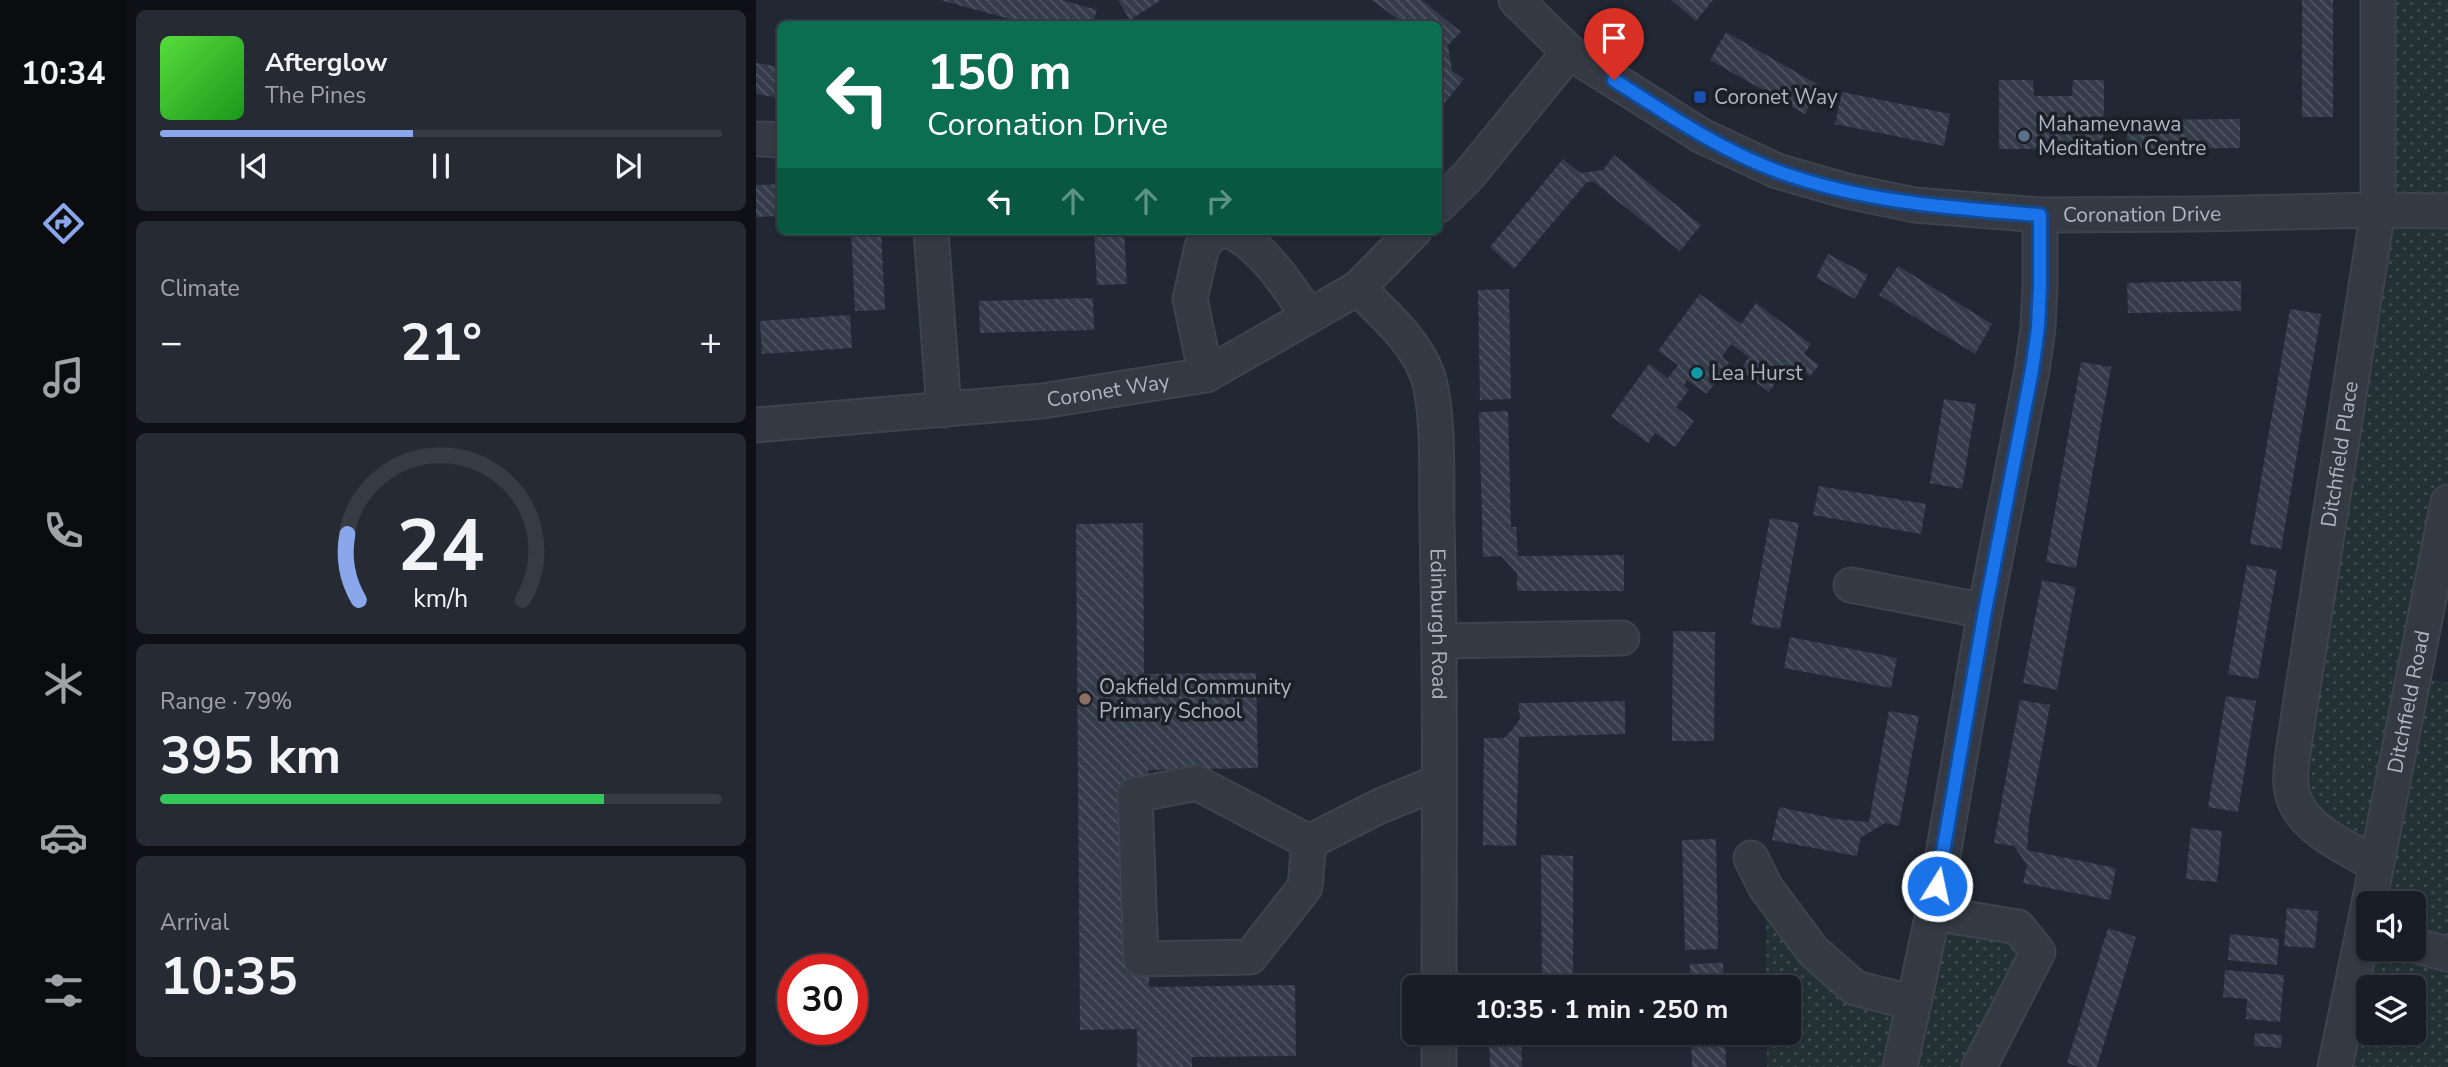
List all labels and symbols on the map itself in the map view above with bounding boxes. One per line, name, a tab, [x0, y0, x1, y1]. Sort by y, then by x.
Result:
pin	[1584, 8, 1644, 80]
place label: Coronet Way	[1714, 83, 1838, 111]
marker: Coronet Way	[1692, 89, 1708, 105]
place label: Mahamevnawa Meditation Centre	[2038, 110, 2206, 162]
marker: Mahamevnawa Meditation Centre	[2016, 128, 2032, 144]
street label: Coronation Drive	[2063, 199, 2222, 229]
place label: Lea Hurst	[1711, 359, 1803, 387]
marker: Lea Hurst	[1689, 365, 1705, 381]
street label: Coronet Way	[1045, 367, 1172, 414]
street label: Ditchfield Place	[2314, 379, 2365, 529]
street label: Edinburgh Road	[1424, 548, 1453, 700]
street label: Ditchfield Road	[2381, 628, 2436, 776]
place label: Oakfield Community Primary School	[1099, 673, 1291, 725]
marker: Oakfield Community Primary School	[1077, 691, 1093, 707]
position arrow	[1900, 849, 1974, 923]
speed limit sign: 30	[777, 954, 868, 1045]

